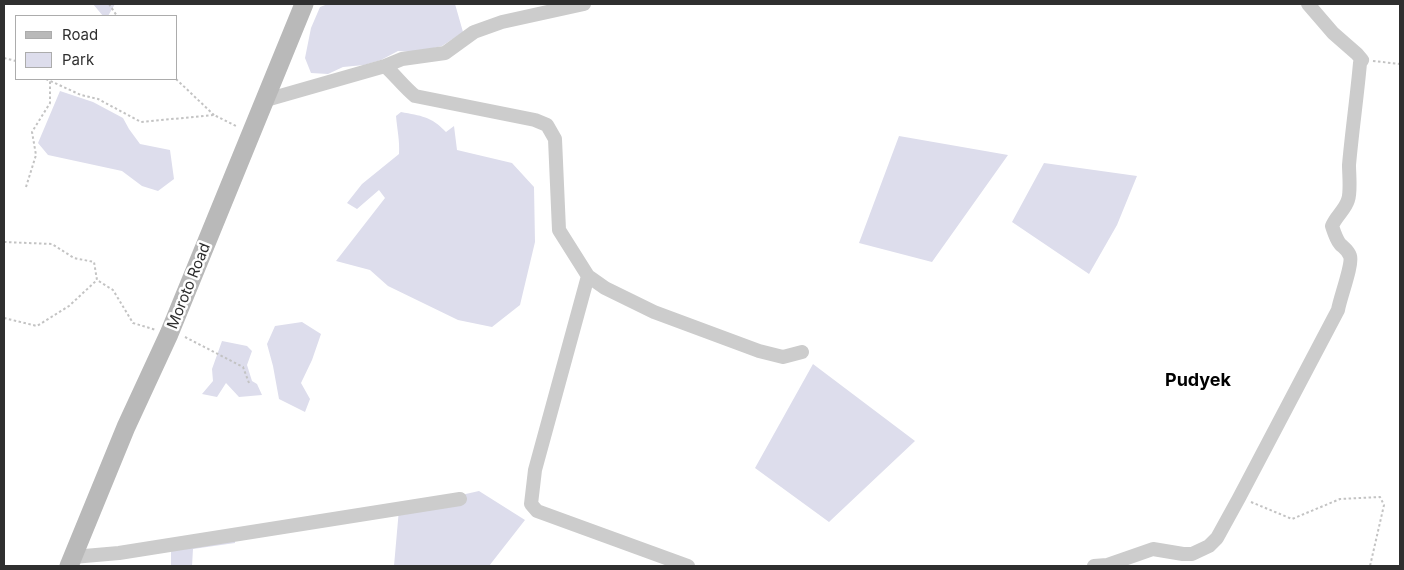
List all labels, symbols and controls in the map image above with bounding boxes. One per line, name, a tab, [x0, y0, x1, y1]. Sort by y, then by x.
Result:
legend	[15, 15, 178, 80]
text: Road	[62, 25, 98, 44]
text: Park	[62, 50, 94, 69]
street label: Moroto Road	[164, 240, 214, 332]
district label: Pudyek	[1165, 370, 1231, 392]

